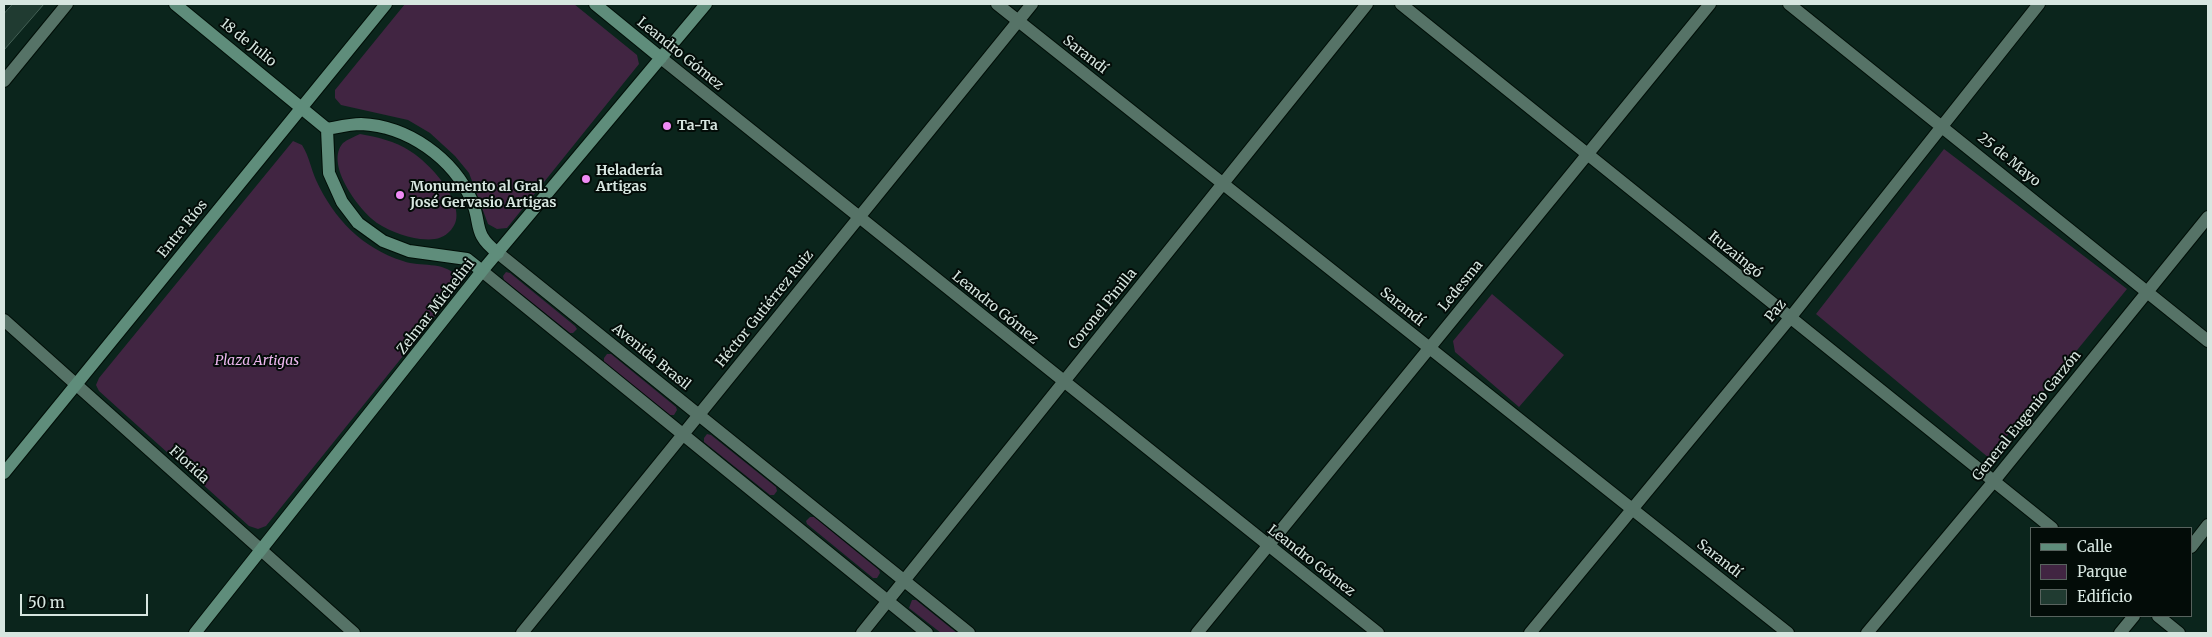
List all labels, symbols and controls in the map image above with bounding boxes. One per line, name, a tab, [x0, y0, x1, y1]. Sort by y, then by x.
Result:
street label: Leandro Gómez	[633, 14, 727, 94]
street label: 18 de Julio	[217, 15, 279, 71]
street label: Sarandí	[1059, 32, 1111, 78]
place label: Ta-Ta	[677, 118, 718, 134]
marker: Ta-Ta	[661, 120, 673, 132]
street label: 25 de Mayo	[1974, 130, 2044, 190]
place label: Heladería Artigas	[596, 163, 662, 196]
marker: Heladería Artigas	[580, 173, 592, 185]
place label: Monumento al Gral. José Gervasio Artigas	[410, 179, 557, 212]
marker: Monumento al Gral. José Gervasio Artigas	[394, 189, 406, 201]
street label: Entre Ríos	[155, 197, 211, 261]
street label: Ituzaingó	[1705, 228, 1765, 282]
street label: Héctor Gutiérrez Ruiz	[713, 247, 817, 371]
street label: Zelmar Michelini	[394, 256, 478, 358]
street label: Ledesma	[1435, 257, 1487, 315]
street label: Coronel Pinilla	[1065, 265, 1141, 353]
street label: Leandro Gómez	[948, 268, 1042, 348]
street label: Sarandí	[1376, 284, 1428, 330]
street label: Paz	[1762, 296, 1790, 326]
street label: Avenida Brasil	[608, 320, 694, 394]
street label: General Eugenio Garzón	[1969, 347, 2085, 485]
park label: Plaza Artigas	[215, 353, 299, 369]
street label: Florida	[166, 443, 212, 487]
street label: Leandro Gómez	[1264, 522, 1358, 600]
legend	[2030, 527, 2192, 617]
street label: Sarandí	[1693, 536, 1745, 582]
text: Calle	[2077, 537, 2112, 556]
text: Parque	[2077, 562, 2127, 581]
scale bar	[22, 584, 150, 616]
text: Edificio	[2077, 587, 2132, 606]
text: 50 m	[28, 593, 65, 612]

